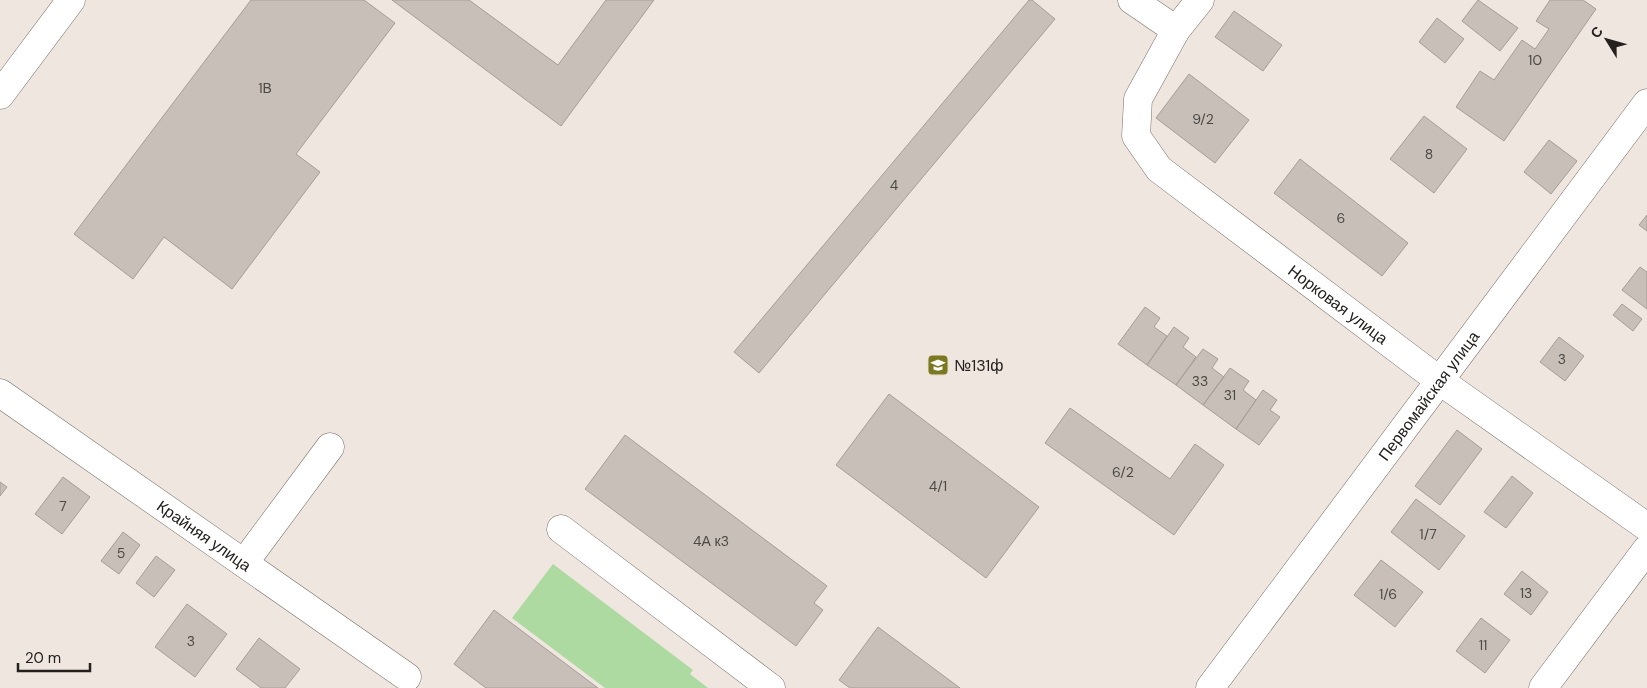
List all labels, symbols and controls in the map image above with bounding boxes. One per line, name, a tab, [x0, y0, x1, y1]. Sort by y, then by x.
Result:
north arrow	[1582, 15, 1632, 65]
text: С	[1586, 23, 1607, 42]
house number: 10	[1528, 51, 1542, 69]
house number: 1В	[258, 79, 272, 97]
house number: 9/2	[1192, 110, 1214, 128]
house number: 8	[1425, 145, 1433, 163]
house number: 4	[890, 176, 899, 194]
house number: 6	[1337, 209, 1345, 227]
street label: Норковая улица	[1284, 260, 1392, 349]
street label: Первомайская улица	[1373, 326, 1484, 465]
house number: 3	[1558, 350, 1566, 368]
school or university icon: №131ф	[926, 353, 950, 377]
place label: №131ф	[954, 355, 1004, 376]
house number: 33	[1192, 372, 1208, 390]
house number: 31	[1224, 386, 1236, 404]
house number: 6/2	[1112, 463, 1134, 481]
house number: 4/1	[929, 477, 947, 495]
street label: Крайняя улица	[153, 495, 256, 576]
house number: 7	[59, 497, 67, 515]
house number: 1/7	[1419, 525, 1437, 543]
house number: 4А к3	[693, 532, 729, 550]
house number: 5	[117, 544, 125, 562]
house number: 13	[1520, 584, 1532, 602]
house number: 1/6	[1379, 585, 1397, 603]
house number: 3	[187, 632, 195, 650]
house number: 11	[1479, 636, 1487, 654]
scale bar	[18, 640, 90, 672]
text: 20 m	[25, 648, 61, 668]

